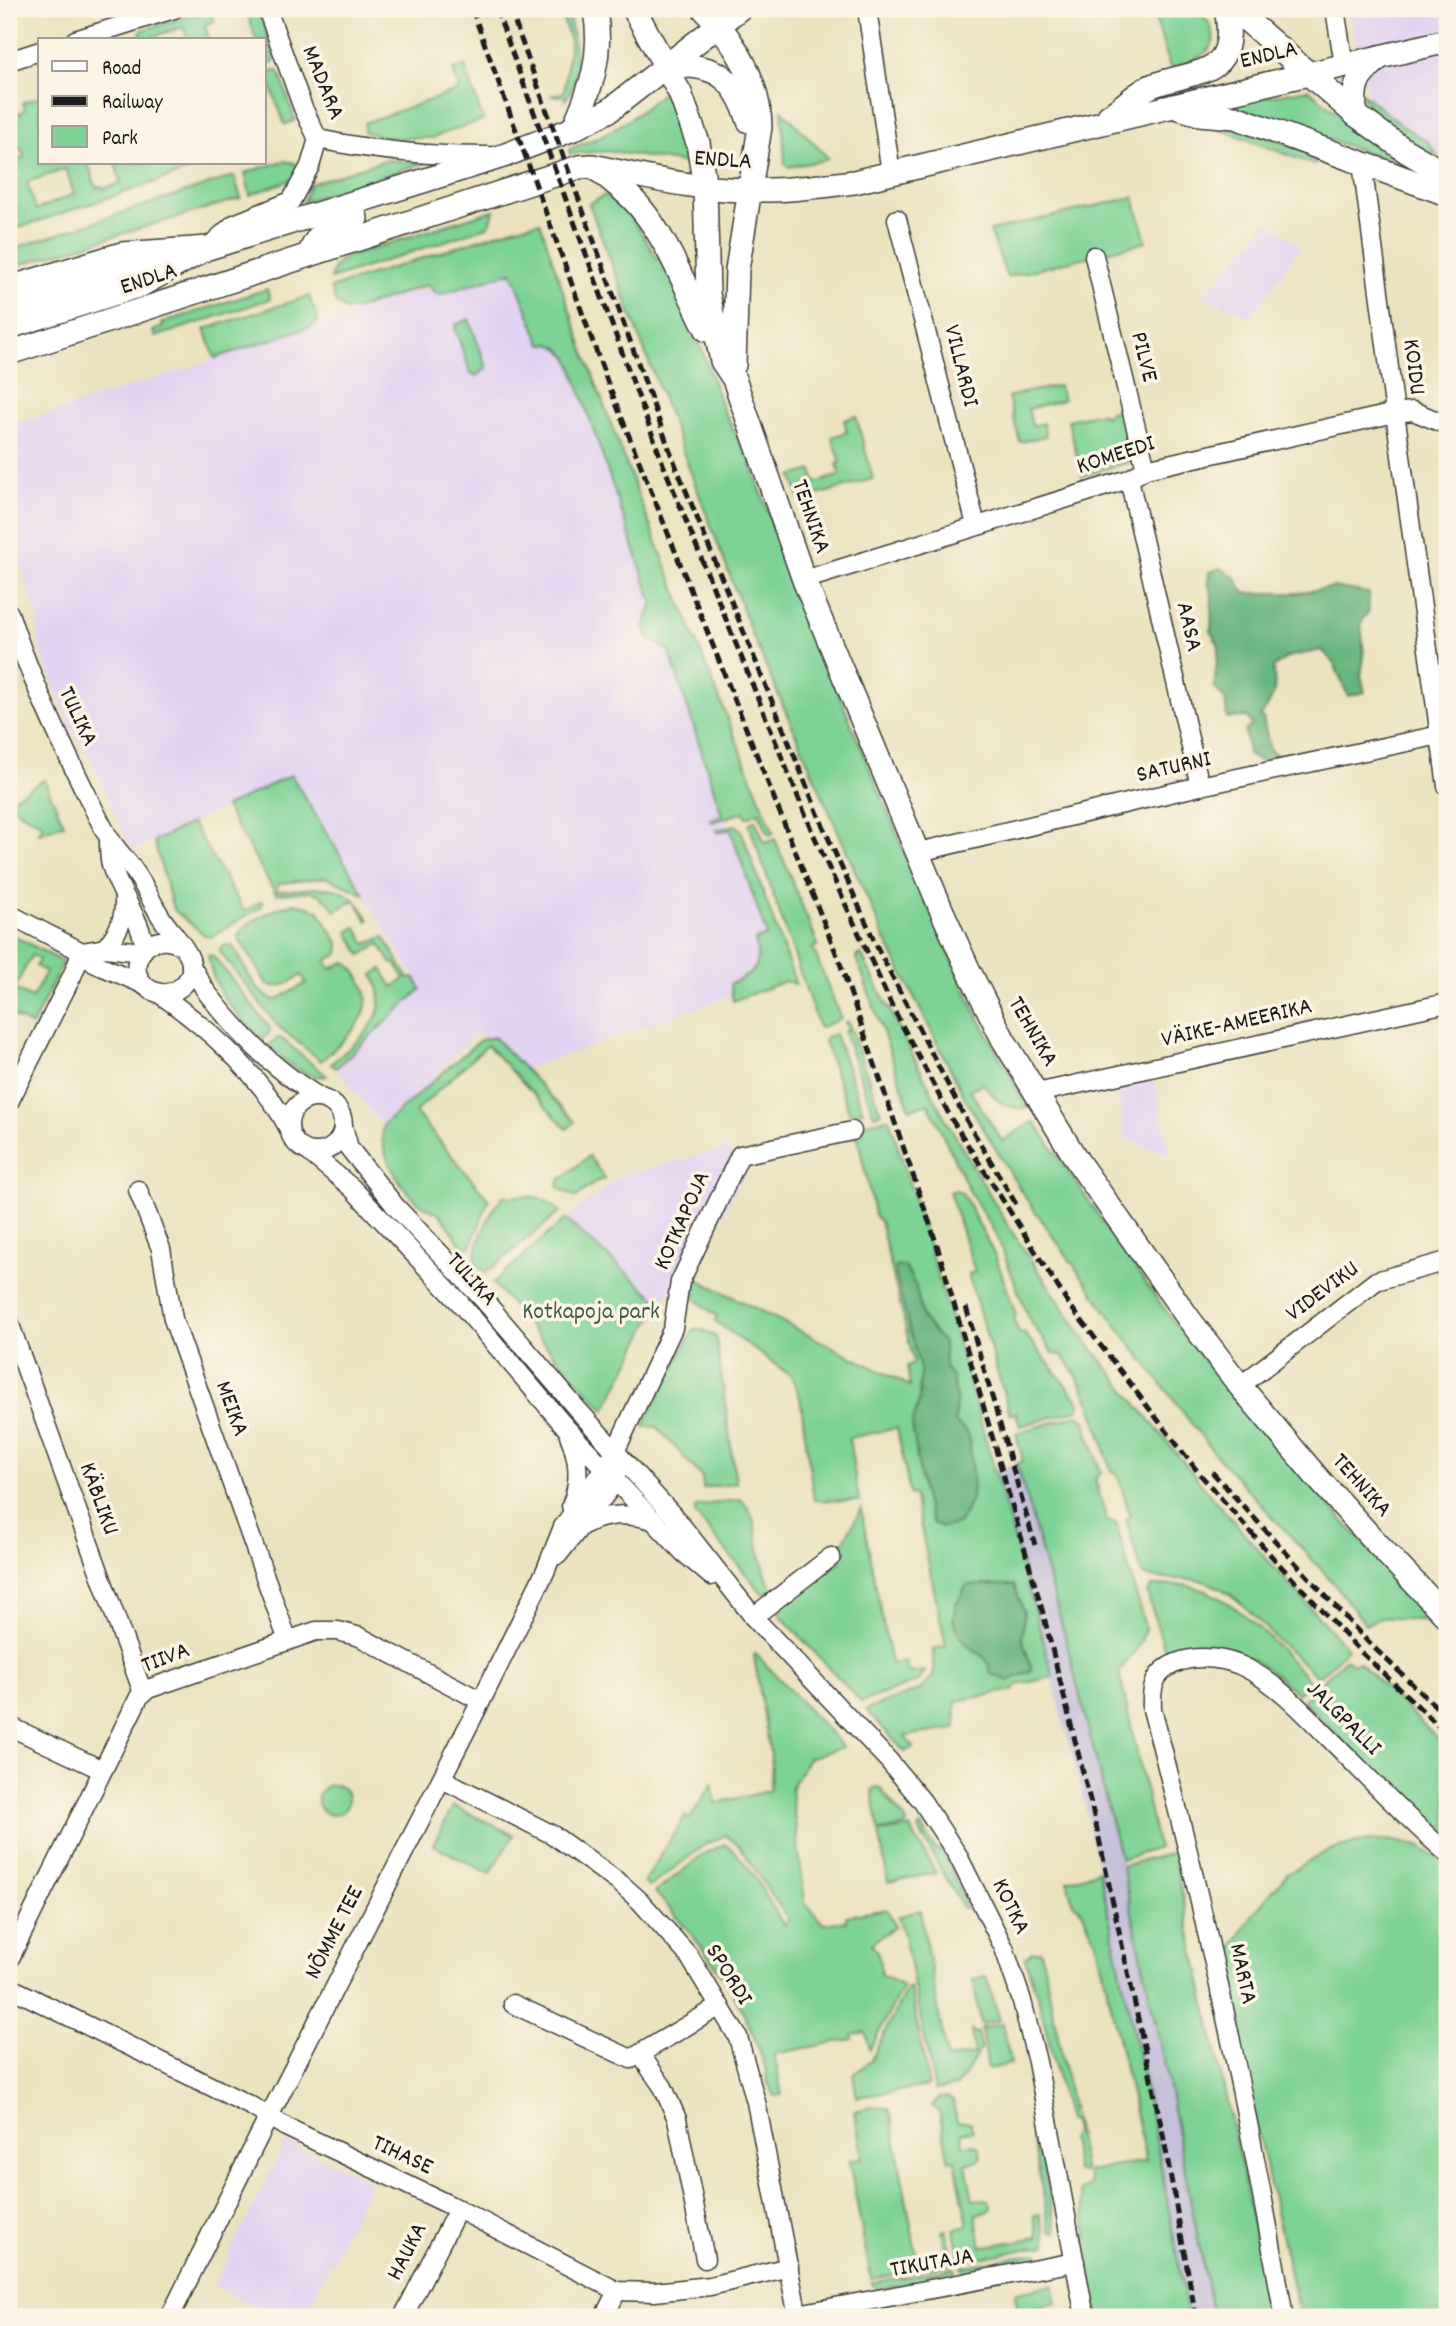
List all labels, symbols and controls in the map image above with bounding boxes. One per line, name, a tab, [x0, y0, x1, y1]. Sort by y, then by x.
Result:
street label: ENDLA	[1237, 33, 1301, 79]
legend	[38, 38, 266, 164]
street label: MADARA	[292, 41, 352, 125]
text: Road	[102, 55, 141, 85]
text: Railway	[102, 89, 163, 119]
text: Park	[102, 125, 138, 155]
street label: ENDLA	[693, 142, 753, 180]
street label: ENDLA	[116, 255, 182, 305]
street label: VILLARDI	[933, 322, 987, 411]
street label: PILVE	[1120, 328, 1166, 386]
street label: KOIDU	[1393, 337, 1433, 397]
street label: KOMEEDI	[1072, 427, 1160, 485]
street label: TEHNIKA	[782, 475, 838, 559]
street label: AASA	[1166, 599, 1210, 655]
street label: TULIKA	[48, 681, 106, 753]
street label: SATURNI	[1133, 743, 1215, 793]
street label: TEHNIKA	[998, 990, 1066, 1074]
street label: VÄIKE-AMEERIKA	[1158, 990, 1316, 1058]
street label: KOTKAPOJA	[646, 1166, 720, 1276]
street label: TULIKA	[437, 1245, 505, 1315]
street label: VIDEVIKU	[1279, 1253, 1367, 1331]
park label: Kotkapoja park	[522, 1296, 660, 1330]
street label: MEIKA	[205, 1377, 257, 1441]
street label: TEHNIKA	[1323, 1446, 1399, 1526]
street label: KÄBLIKU	[69, 1458, 127, 1540]
street label: TIIVA	[137, 1634, 195, 1684]
street label: JALGPALLI	[1297, 1673, 1389, 1765]
street label: KOTKA	[982, 1873, 1038, 1941]
street label: NÕMME TEE	[297, 1880, 373, 1986]
street label: SPORDI	[696, 1938, 760, 2013]
street label: MARTA	[1219, 1940, 1265, 2008]
street label: TIHASE	[366, 2127, 438, 2185]
street label: HAUKA	[379, 2217, 437, 2287]
street label: TIKUTAJA	[888, 2240, 976, 2288]

